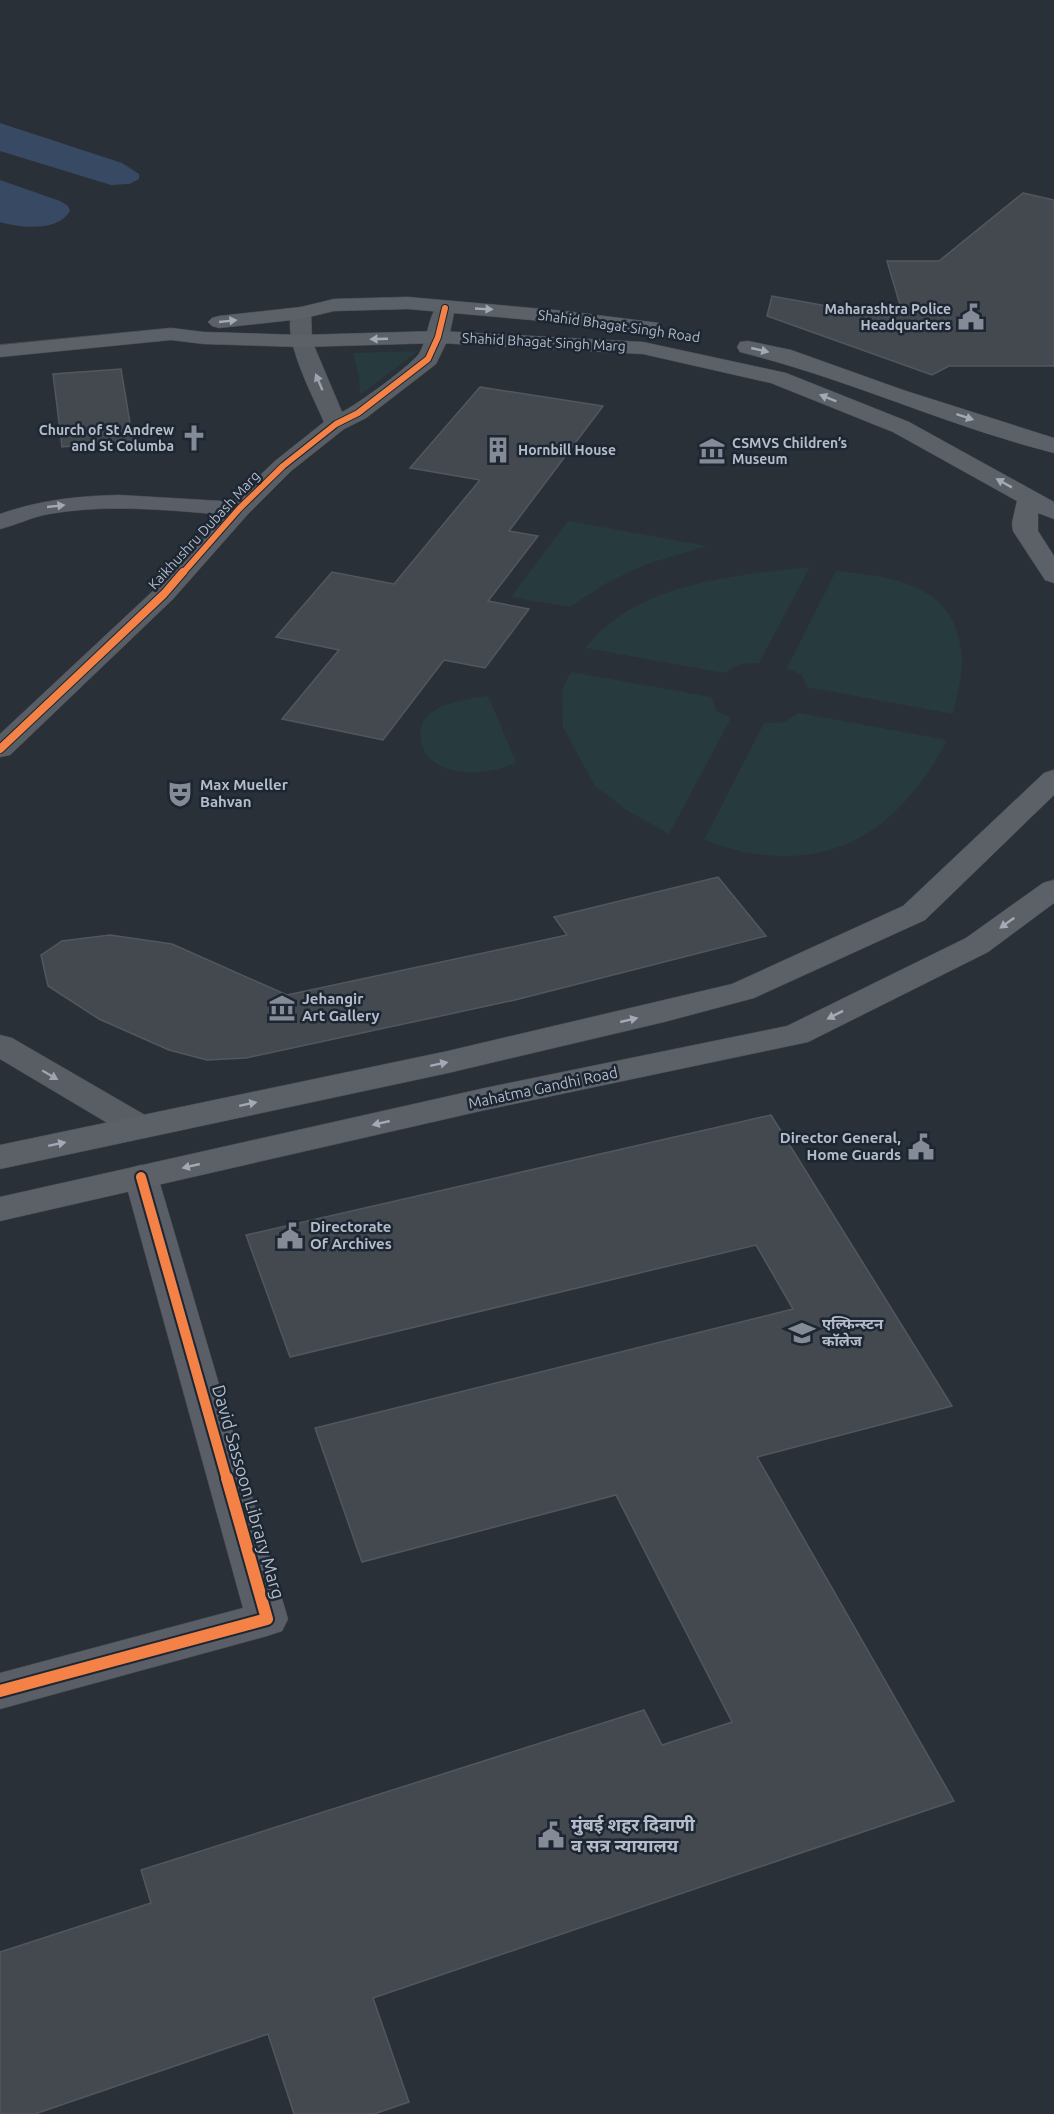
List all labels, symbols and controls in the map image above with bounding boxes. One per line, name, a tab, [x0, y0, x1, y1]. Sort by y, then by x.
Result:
place label: Maharashtra Police Headquarters	[825, 301, 951, 333]
public building icon: Maharashtra Police Headquarters	[956, 302, 986, 332]
one-way arrow	[475, 304, 494, 313]
street label: Shahid Bhagat Singh Road	[537, 307, 701, 345]
one-way arrow	[218, 316, 237, 326]
street label: Shahid Bhagat Singh Marg	[462, 330, 626, 354]
one-way arrow	[370, 334, 389, 344]
one-way arrow	[750, 346, 769, 355]
one-way arrow	[314, 374, 323, 391]
one-way arrow	[819, 393, 837, 403]
one-way arrow	[956, 413, 974, 423]
place label: Church of St Andrew and St Columba	[39, 422, 174, 454]
church icon: Church of St Andrew and St Columba	[179, 423, 209, 453]
building icon: Hornbill House	[483, 435, 513, 465]
place label: CSMVS Children’s Museum	[732, 435, 848, 467]
museum icon: CSMVS Children’s Museum	[697, 436, 727, 466]
place label: Hornbill House	[518, 442, 616, 458]
street label: Kaikhushru Dubash Marg	[145, 467, 263, 593]
one-way arrow	[995, 478, 1012, 488]
one-way arrow	[47, 501, 66, 511]
place label: Max Mueller Bahvan	[200, 776, 289, 810]
theatre icon: Max Mueller Bahvan	[165, 779, 195, 809]
one-way arrow	[999, 917, 1015, 929]
place label: Jehangir Art Gallery	[302, 990, 380, 1024]
museum icon: Jehangir Art Gallery	[267, 993, 297, 1023]
one-way arrow	[827, 1011, 844, 1020]
one-way arrow	[620, 1015, 638, 1025]
one-way arrow	[429, 1059, 448, 1068]
street label: Mahatma Gandhi Road	[467, 1063, 619, 1112]
one-way arrow	[42, 1069, 59, 1079]
one-way arrow	[239, 1098, 257, 1108]
one-way arrow	[371, 1119, 390, 1128]
place label: Director General, Home Guards	[780, 1129, 901, 1163]
public building icon: Director General, Home Guards	[906, 1132, 936, 1162]
one-way arrow	[48, 1139, 67, 1148]
one-way arrow	[182, 1161, 200, 1171]
place label: Directorate Of Archives	[310, 1218, 392, 1252]
public building icon: Directorate Of Archives	[275, 1221, 305, 1251]
place label: एल्फिन्स्टन कॉलेज	[822, 1315, 884, 1349]
school or university icon: एल्फिन्स्टन कॉलेज	[787, 1318, 817, 1348]
street label: David Sassoon Library Marg	[209, 1382, 289, 1601]
place label: मुंबई शहर दिवाणी व सत्र न्यायालय	[571, 1814, 696, 1855]
public building icon: मुंबई शहर दिवाणी व सत्र न्यायालय	[536, 1820, 566, 1850]

